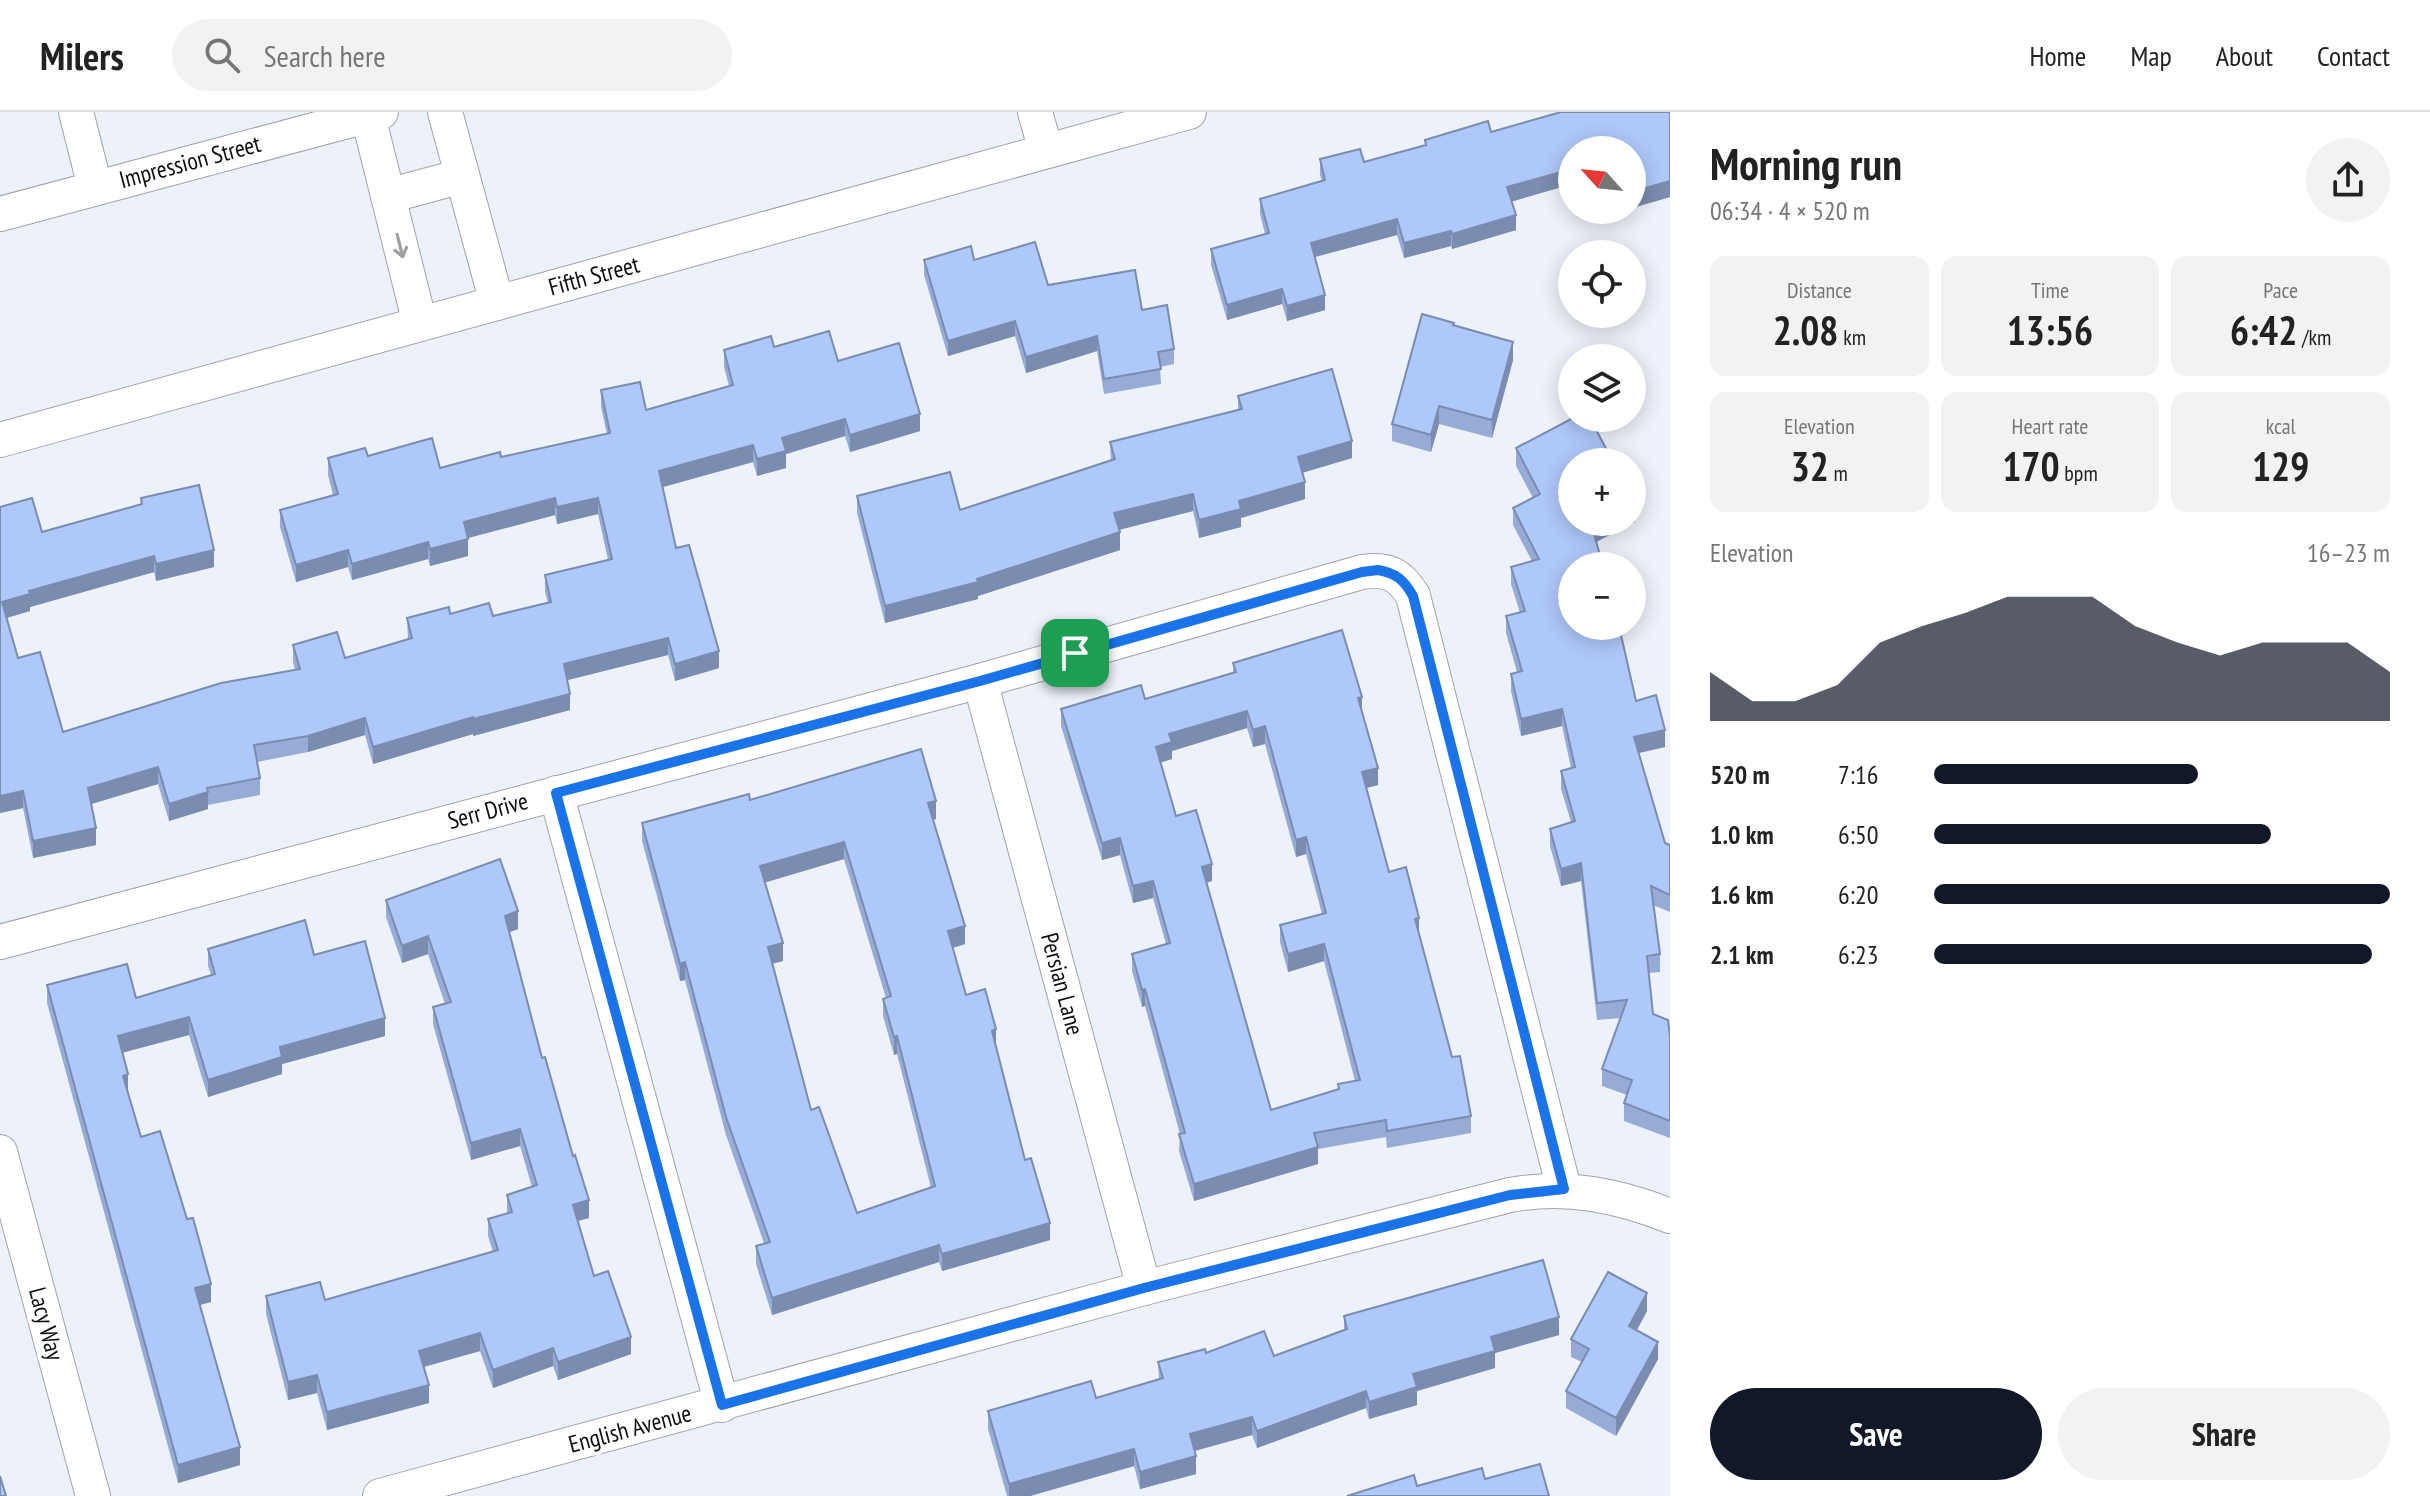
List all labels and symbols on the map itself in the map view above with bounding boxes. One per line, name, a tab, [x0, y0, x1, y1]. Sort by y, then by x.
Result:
street label: Impression Street	[116, 128, 264, 195]
north arrow	[1558, 136, 1646, 224]
one-way arrow	[394, 232, 409, 258]
street label: Fifth Street	[545, 248, 643, 303]
pin	[1041, 619, 1109, 687]
street label: Serr Drive	[444, 785, 532, 836]
street label: Persian Lane	[1034, 929, 1091, 1039]
street label: Lacy Way	[22, 1284, 71, 1364]
street label: English Avenue	[565, 1397, 695, 1460]

